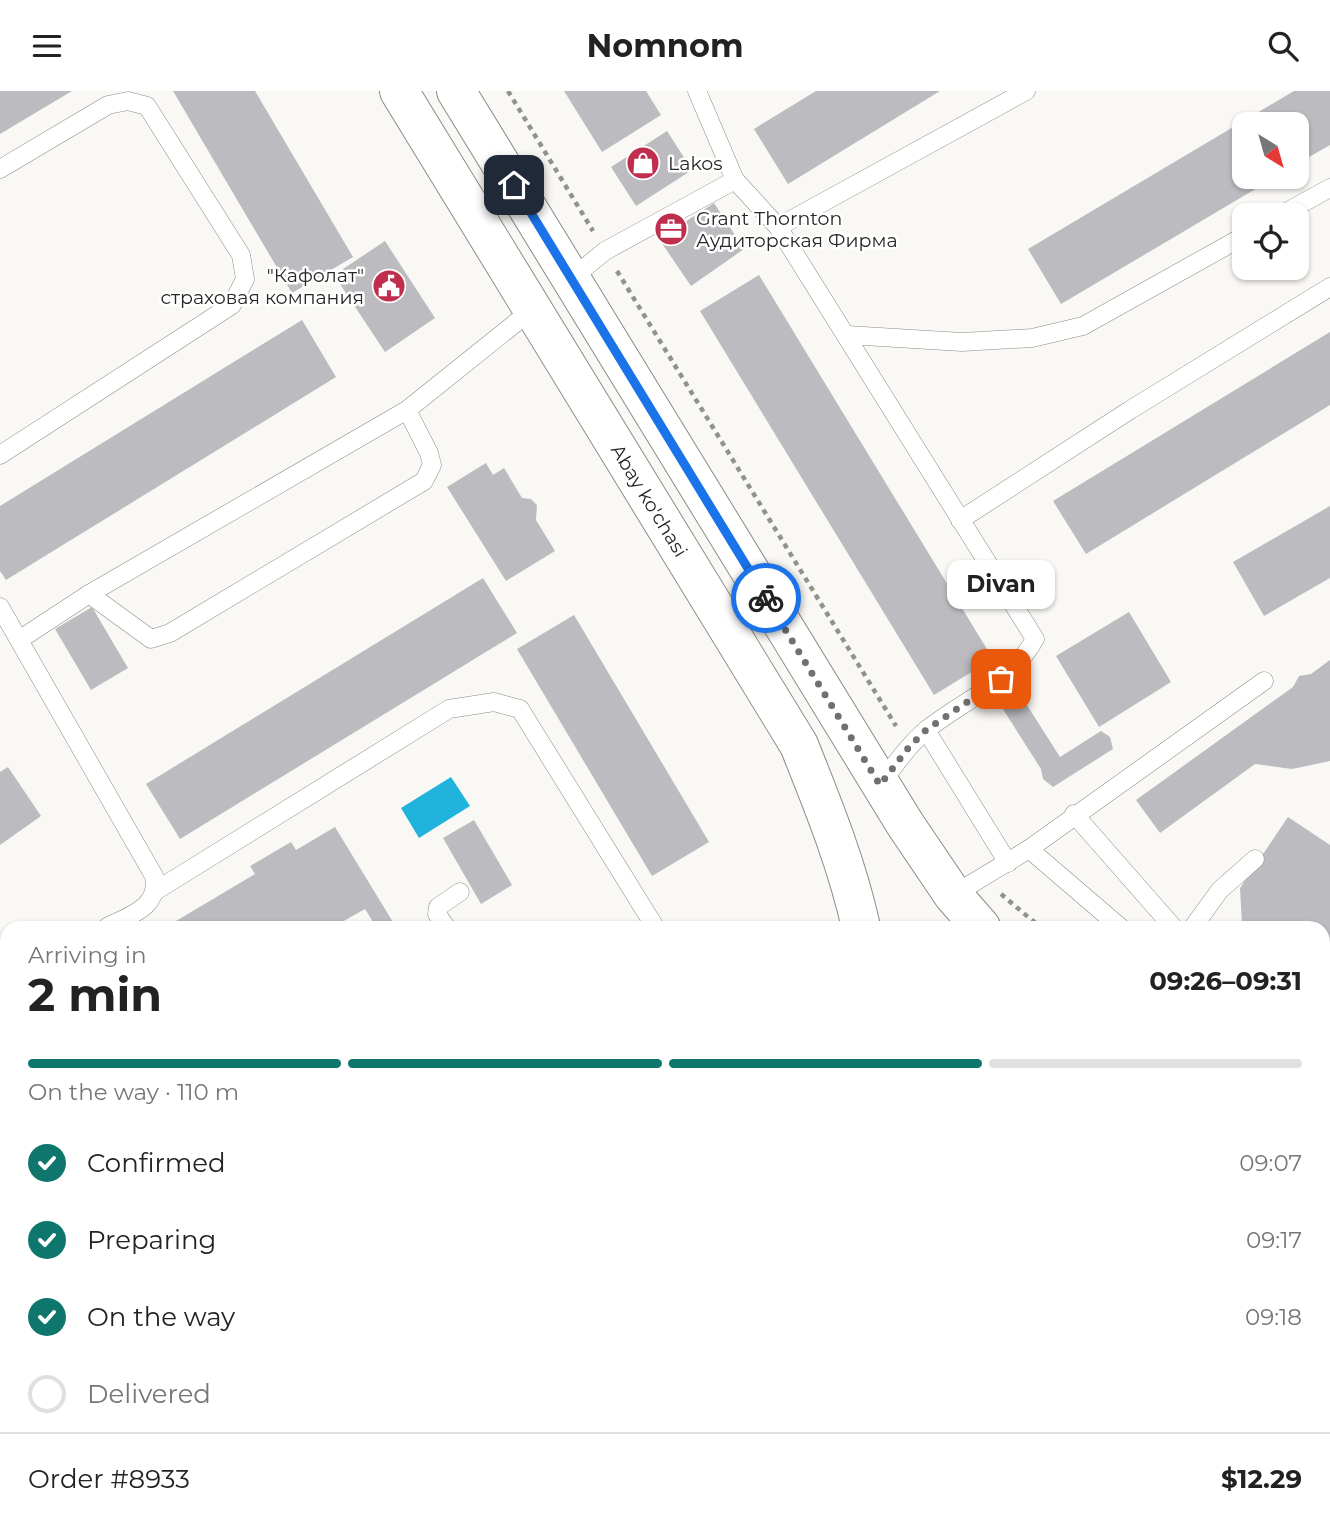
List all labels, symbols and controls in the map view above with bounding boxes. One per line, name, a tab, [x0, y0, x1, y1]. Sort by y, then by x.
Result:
text: Nomnom	[586, 26, 744, 65]
icon: menu	[28, 27, 66, 65]
icon: search	[1264, 27, 1302, 65]
north arrow	[1232, 112, 1309, 189]
map controls	[1232, 112, 1309, 280]
shop icon: Lakos	[624, 144, 662, 182]
place label: Lakos	[668, 152, 723, 175]
pin	[484, 155, 544, 215]
icon: home	[495, 166, 533, 204]
button: locate	[1232, 203, 1309, 280]
place label: Grant Thornton Аудиторская Фирма	[696, 207, 898, 252]
office icon: Grant Thornton Аудиторская Фирма	[652, 210, 690, 248]
place label: "Кафолат" страховая компания	[160, 264, 364, 309]
public building icon: "Кафолат" страховая компания	[370, 267, 408, 305]
street label: Abay ko'chasi	[606, 440, 692, 561]
callout: Divan	[947, 560, 1055, 609]
courier	[731, 563, 801, 633]
text: Divan	[966, 570, 1036, 598]
icon: bike	[747, 579, 785, 617]
pin	[971, 649, 1031, 709]
icon: bag	[982, 660, 1020, 698]
text: Arriving in	[28, 941, 147, 969]
text: 09:26–09:31	[1149, 965, 1302, 997]
text: 2 min	[28, 966, 162, 1023]
text: On the way · 110 m	[28, 1078, 239, 1106]
icon: check	[28, 1144, 66, 1182]
text: Confirmed	[87, 1147, 226, 1179]
text: 09:07	[1239, 1149, 1302, 1177]
icon: check	[28, 1221, 66, 1259]
text: Preparing	[87, 1224, 216, 1256]
text: 09:17	[1246, 1226, 1302, 1254]
icon: check	[28, 1298, 66, 1336]
text: On the way	[87, 1301, 235, 1333]
text: 09:18	[1245, 1303, 1302, 1331]
text: Delivered	[87, 1378, 211, 1410]
text: Order #8933	[28, 1463, 190, 1495]
text: $12.29	[1221, 1463, 1302, 1495]

